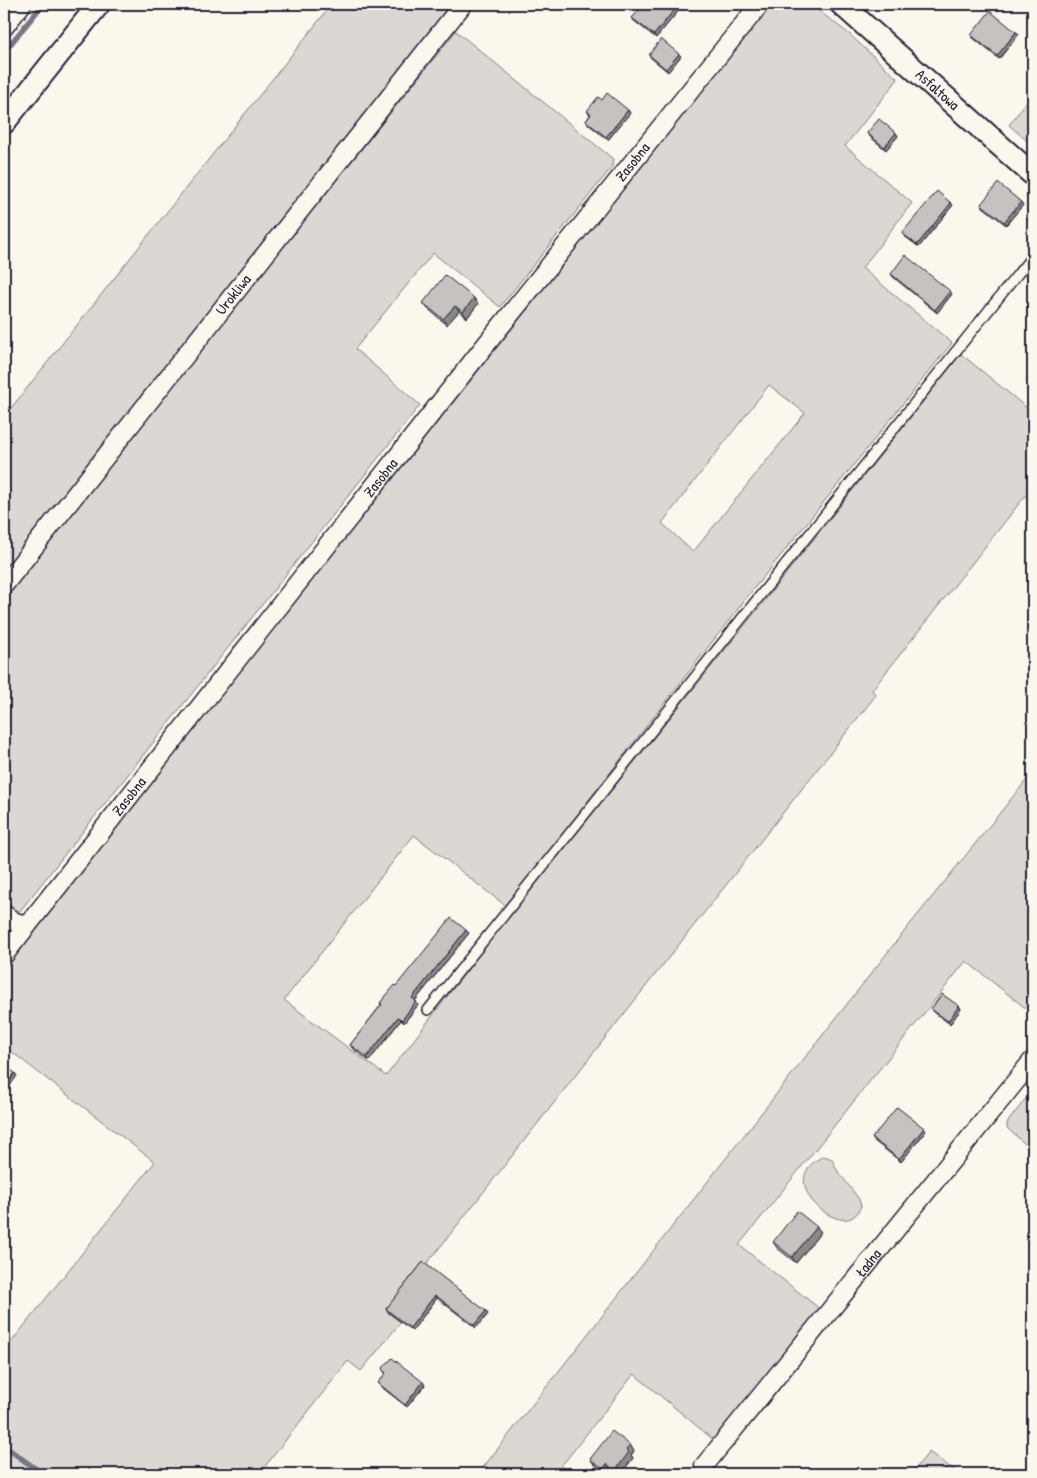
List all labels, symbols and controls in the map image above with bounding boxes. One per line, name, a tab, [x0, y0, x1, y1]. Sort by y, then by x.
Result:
street label: Asfaltowa	[911, 64, 964, 115]
street label: Zasobna	[610, 138, 655, 186]
street label: Urokliwa	[210, 270, 256, 319]
street label: Zasobna	[358, 454, 402, 501]
street label: Zasobna	[107, 772, 151, 820]
street label: Ładna	[850, 1244, 886, 1282]

